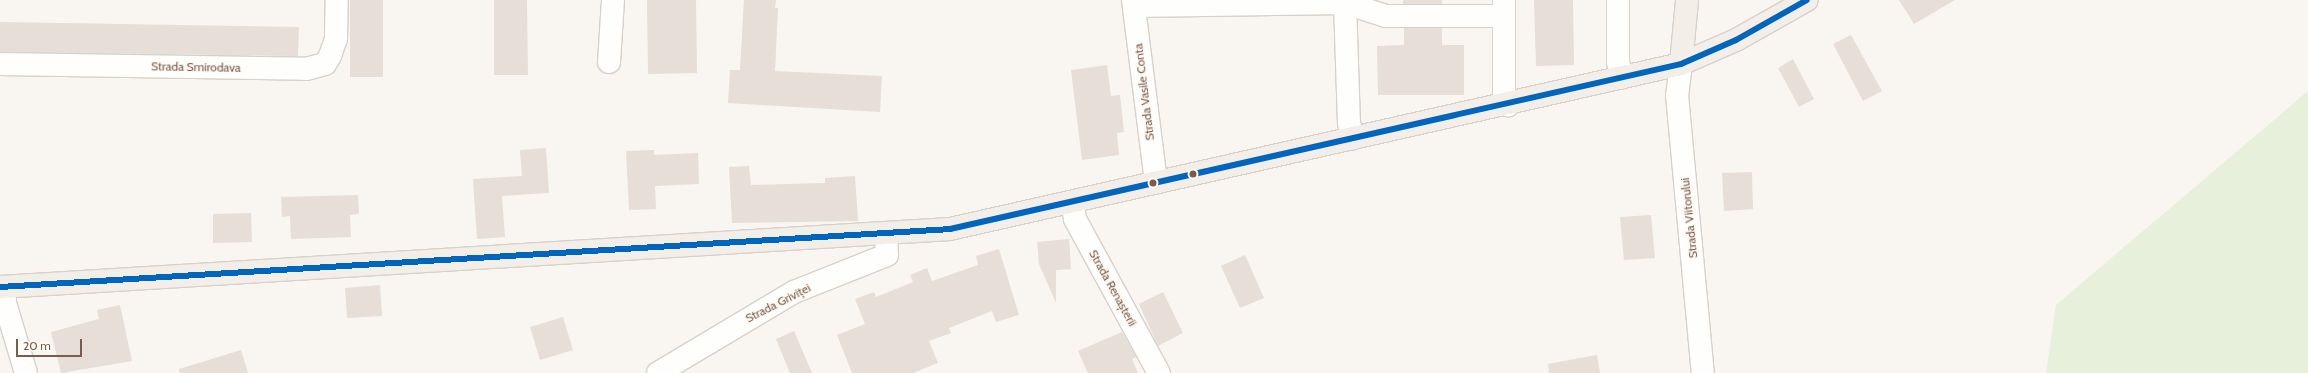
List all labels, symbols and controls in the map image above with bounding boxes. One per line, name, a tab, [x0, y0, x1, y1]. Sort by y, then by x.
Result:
street label: Strada Vasile Conta	[1131, 43, 1157, 141]
street label: Strada Smirodava	[151, 59, 241, 75]
unlabelled marker	[1188, 169, 1198, 179]
street label: Strada Viitorului	[1678, 177, 1700, 259]
unlabelled marker	[1148, 178, 1158, 188]
street label: Strada Renașterii	[1086, 247, 1140, 329]
street label: Strada Griviței	[743, 280, 813, 326]
scale bar	[18, 331, 84, 357]
text: 20 m	[23, 338, 51, 353]

